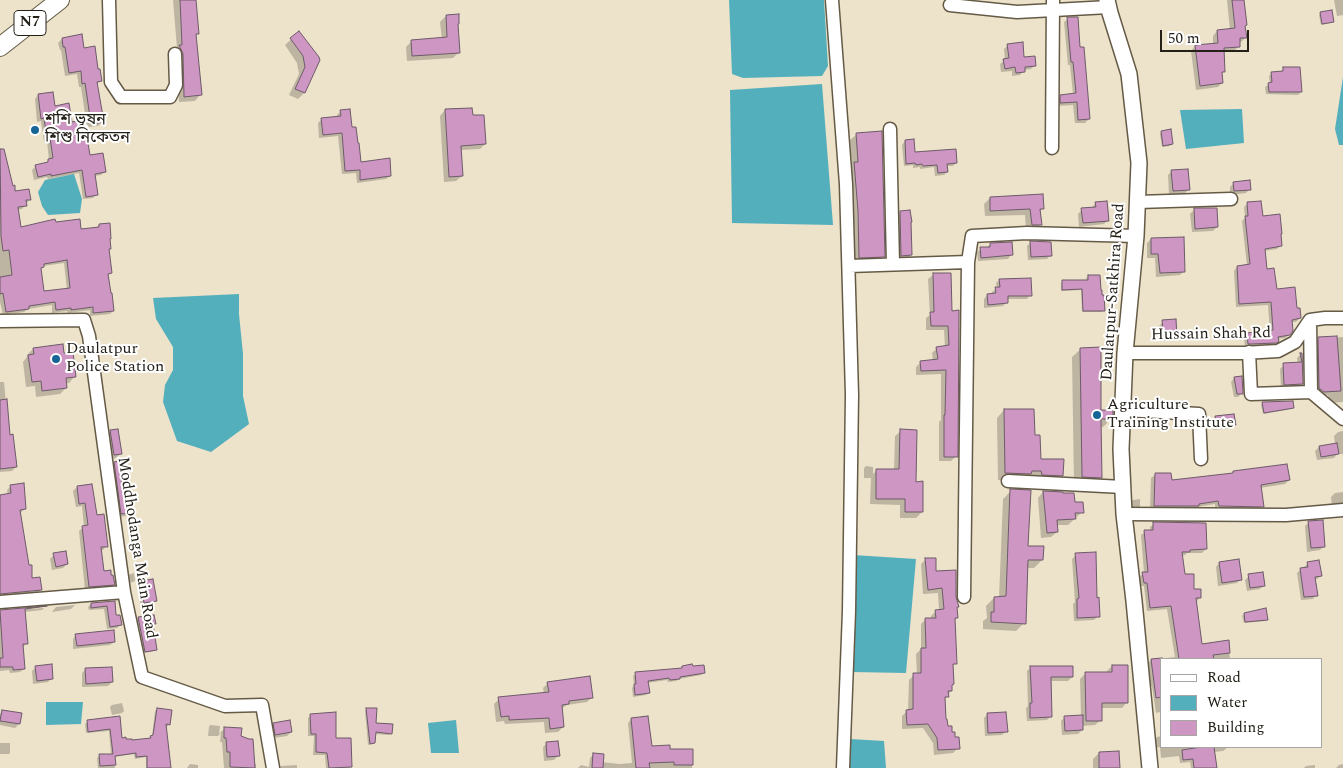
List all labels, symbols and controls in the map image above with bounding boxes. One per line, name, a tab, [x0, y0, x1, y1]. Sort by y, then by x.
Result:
road number: N7	[14, 10, 46, 36]
scale bar	[1163, 20, 1252, 52]
text: 50 m	[1168, 27, 1200, 50]
place label: শশি ভূষন শিশু নিকেতন	[45, 111, 130, 149]
marker: শশি ভূষন শিশু নিকেতন	[29, 124, 41, 136]
street label: Daulatpur-Satkhira Road	[1098, 203, 1130, 381]
street label: Hussain Shah Rd	[1151, 324, 1271, 346]
place label: Daulatpur Police Station	[66, 340, 164, 378]
marker: Daulatpur Police Station	[50, 353, 62, 365]
place label: Agriculture Training Institute	[1107, 396, 1234, 434]
marker: Agriculture Training Institute	[1091, 409, 1103, 421]
street label: Moddhodanga Main Road	[112, 456, 160, 640]
legend	[1160, 658, 1323, 748]
text: Road	[1207, 666, 1241, 689]
text: Water	[1207, 691, 1247, 714]
text: Building	[1207, 716, 1264, 739]

